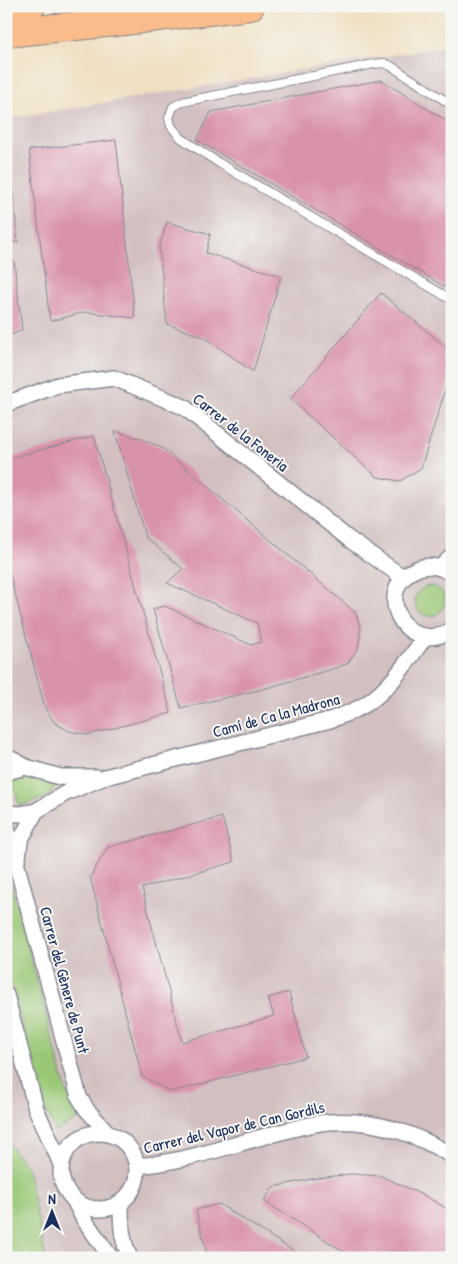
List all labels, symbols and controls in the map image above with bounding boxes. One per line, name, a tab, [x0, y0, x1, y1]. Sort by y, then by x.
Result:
street label: Carrer de la Foneria	[188, 388, 294, 476]
street label: Camí de Ca la Madrona	[210, 687, 342, 743]
street label: Carrer del Gènere de Punt	[35, 904, 95, 1056]
street label: Carrer del Vapor de Can Gordils	[141, 1095, 327, 1159]
north arrow	[28, 1186, 78, 1236]
text: N	[48, 1189, 56, 1208]

